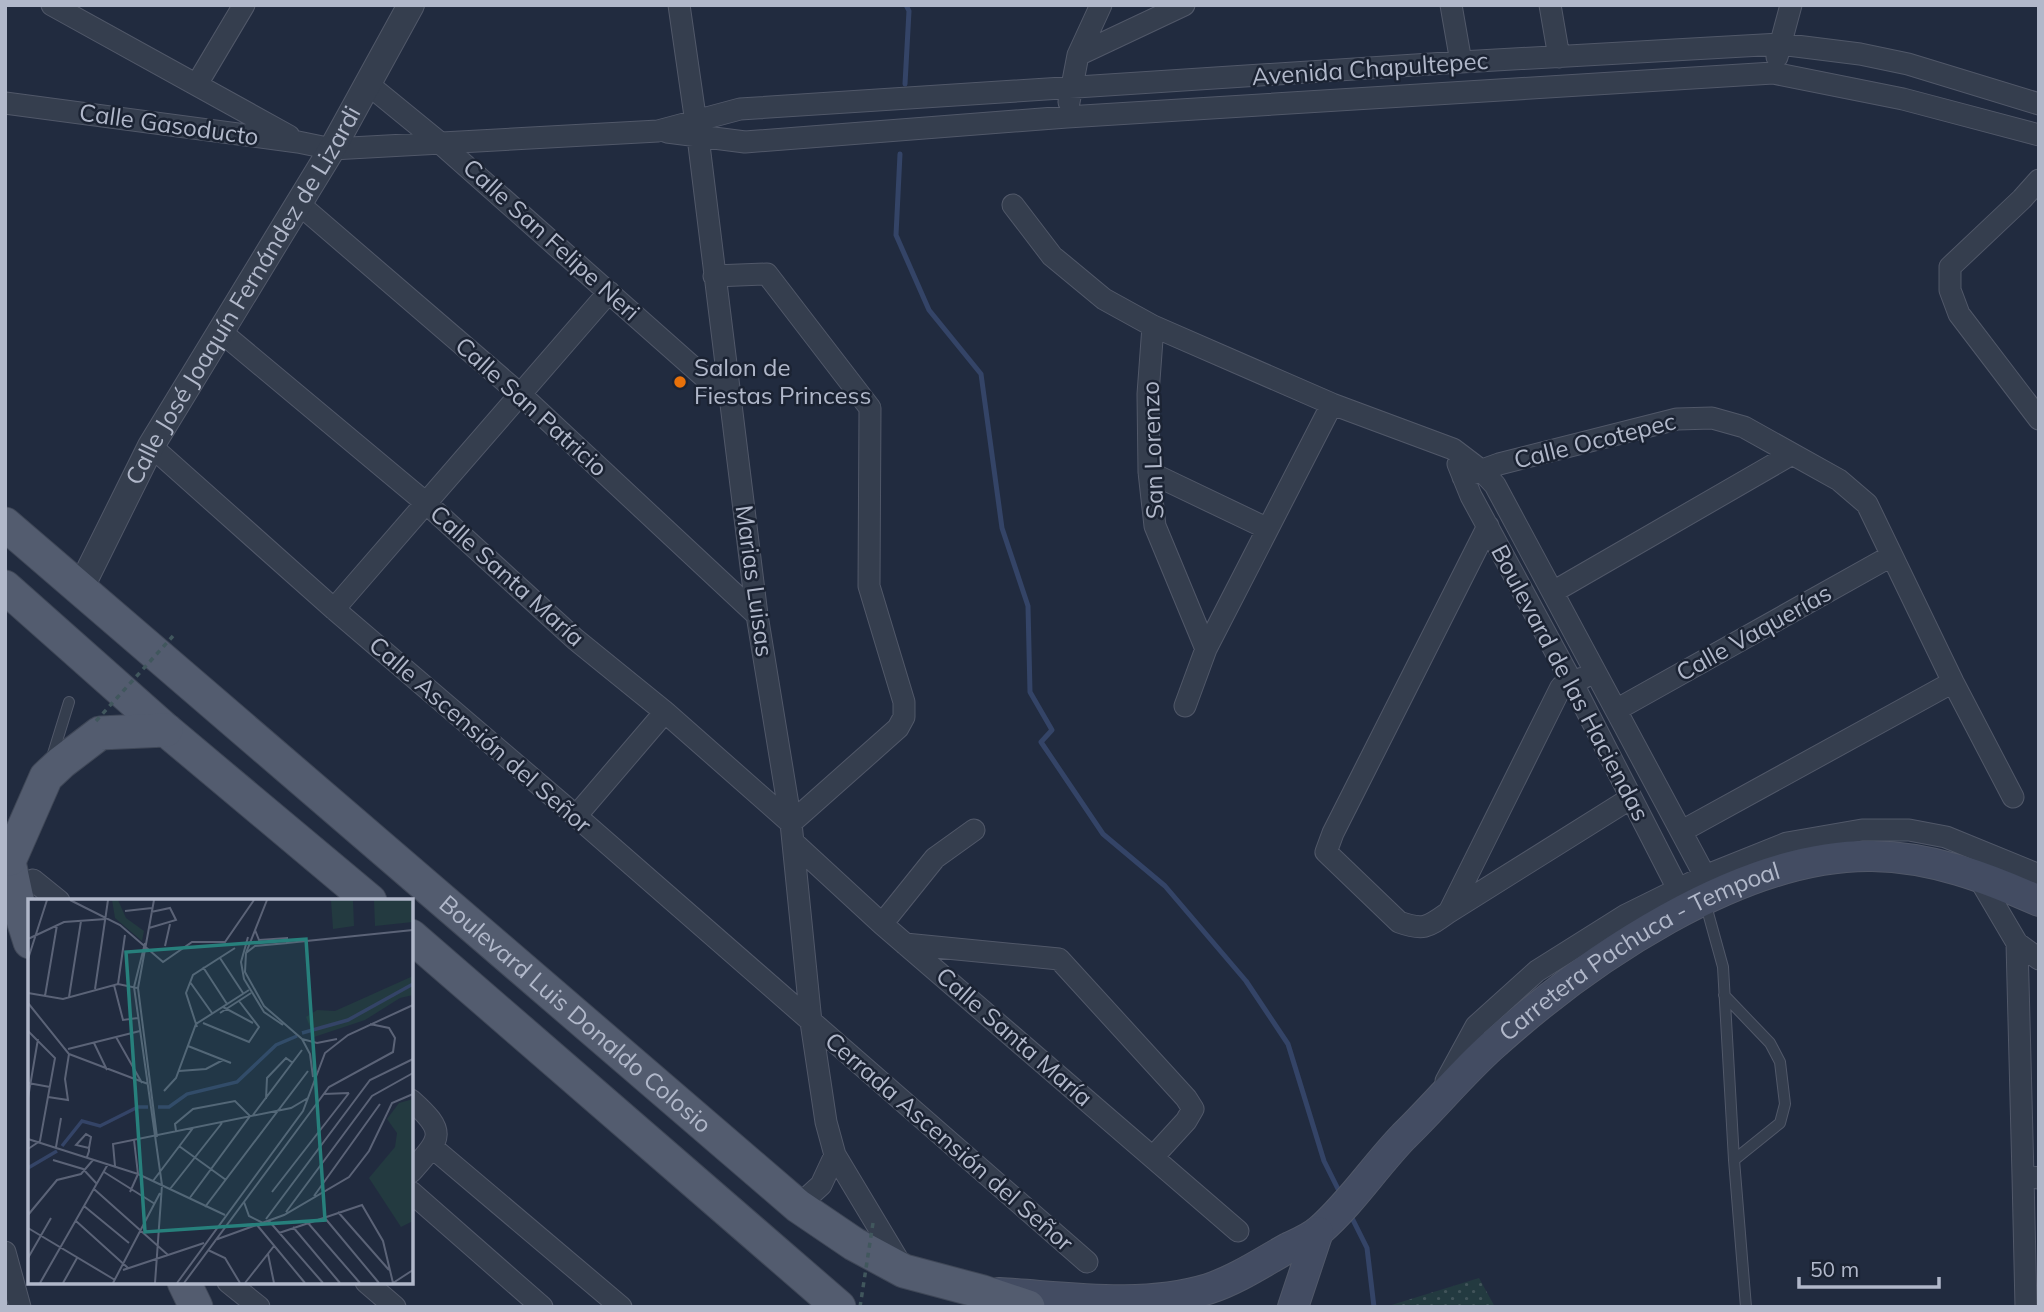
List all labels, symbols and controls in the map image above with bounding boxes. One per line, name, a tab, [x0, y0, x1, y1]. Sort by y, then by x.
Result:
street label: Avenida Chapultepec	[1251, 45, 1489, 91]
street label: Calle Gasoducto	[78, 97, 261, 151]
street label: Calle José Joaquín Fernández de Lizardi	[118, 101, 367, 490]
street label: Calle San Felipe Neri	[457, 152, 646, 327]
street label: Calle San Patricio	[449, 330, 614, 482]
place label: Salon de Fiestas Princess	[694, 352, 871, 410]
marker: Salon de Fiestas Princess	[672, 374, 688, 390]
street label: San Lorenzo	[1135, 381, 1169, 519]
street label: Calle Ocotepec	[1511, 405, 1679, 475]
street label: Calle Santa María	[424, 498, 591, 652]
street label: Marias Luisas	[730, 503, 780, 659]
street label: Boulevard de las Haciendas	[1485, 539, 1657, 826]
street label: Calle Vaquerías	[1671, 577, 1836, 687]
street label: Calle Ascensión del Señor	[363, 629, 598, 839]
street label: Carretera Pachuca - Tempoal	[1492, 855, 1783, 1047]
street label: Boulevard Luis Donaldo Colosio	[433, 888, 718, 1139]
inset map	[28, 899, 413, 1284]
street label: Calle Santa María	[930, 960, 1099, 1112]
street label: Cerrada Ascensión del Señor	[819, 1025, 1080, 1257]
scale bar	[1799, 1246, 1939, 1290]
text: 50 m	[1810, 1256, 1859, 1282]

